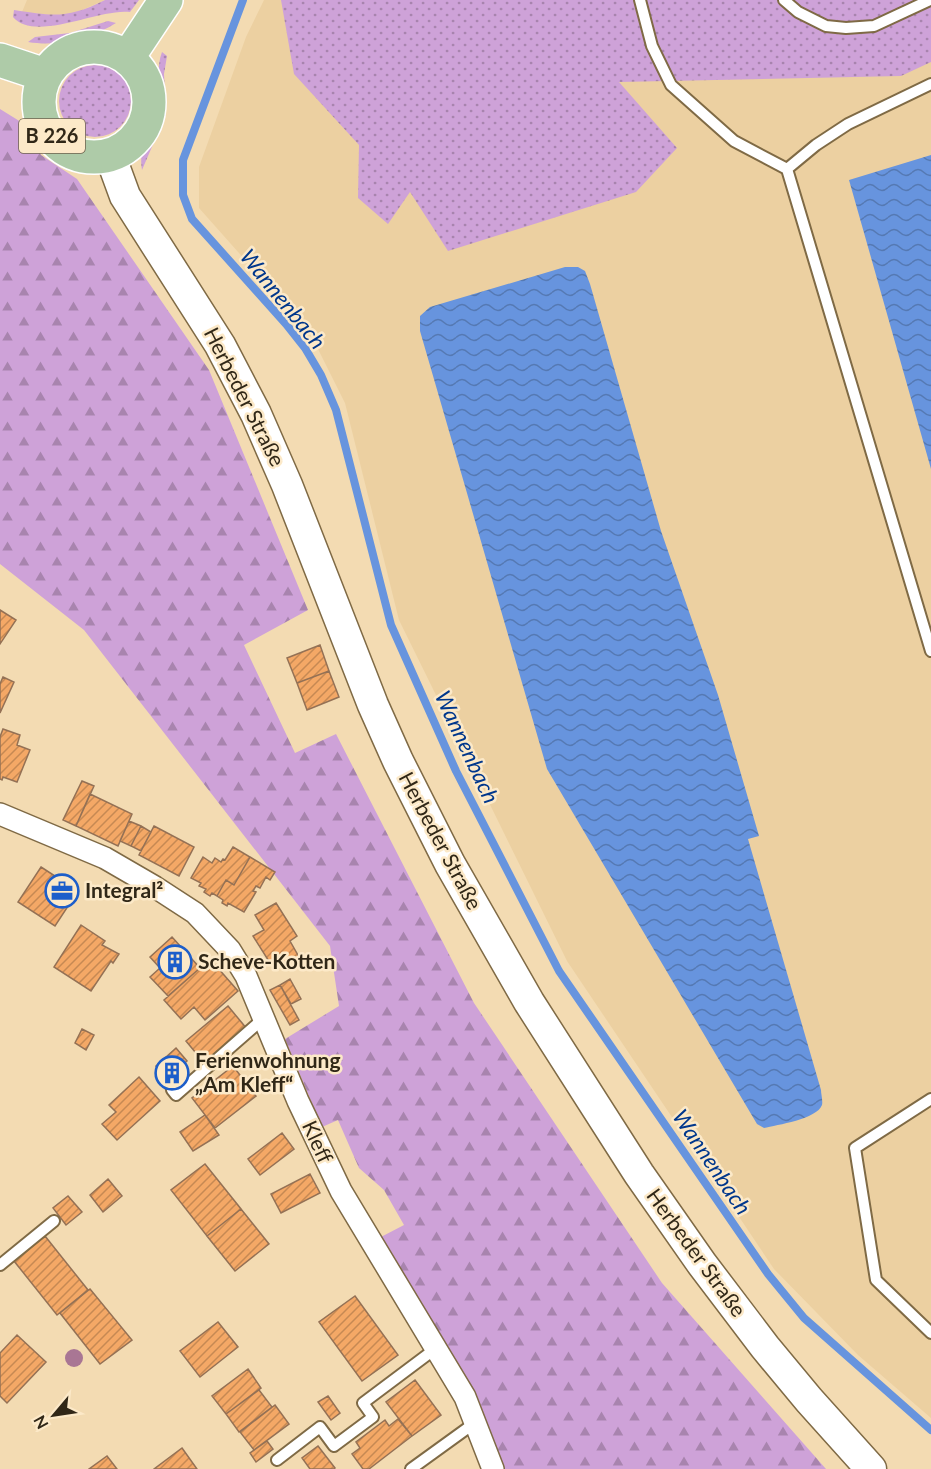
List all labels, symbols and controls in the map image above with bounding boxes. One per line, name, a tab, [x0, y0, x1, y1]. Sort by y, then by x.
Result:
road number: B 226	[19, 119, 85, 153]
water label: Wannenbach	[235, 243, 332, 354]
street label: Herbeder Straße	[200, 323, 291, 470]
water label: Wannenbach	[430, 686, 505, 807]
street label: Herbeder Straße	[395, 767, 488, 913]
office icon: Integral²	[44, 873, 80, 909]
place label: Integral²	[85, 877, 163, 902]
building icon: Scheve-Kotten	[157, 944, 193, 980]
place label: Scheve-Kotten	[198, 948, 335, 973]
place label: Ferienwohnung „Am Kleff“	[195, 1047, 341, 1096]
building icon: Ferienwohnung „Am Kleff“	[154, 1055, 190, 1091]
water label: Wannenbach	[667, 1104, 757, 1219]
street label: Kleff	[298, 1116, 339, 1167]
street label: Herbeder Straße	[642, 1183, 752, 1321]
north arrow	[24, 1385, 84, 1445]
text: N	[29, 1413, 52, 1433]

